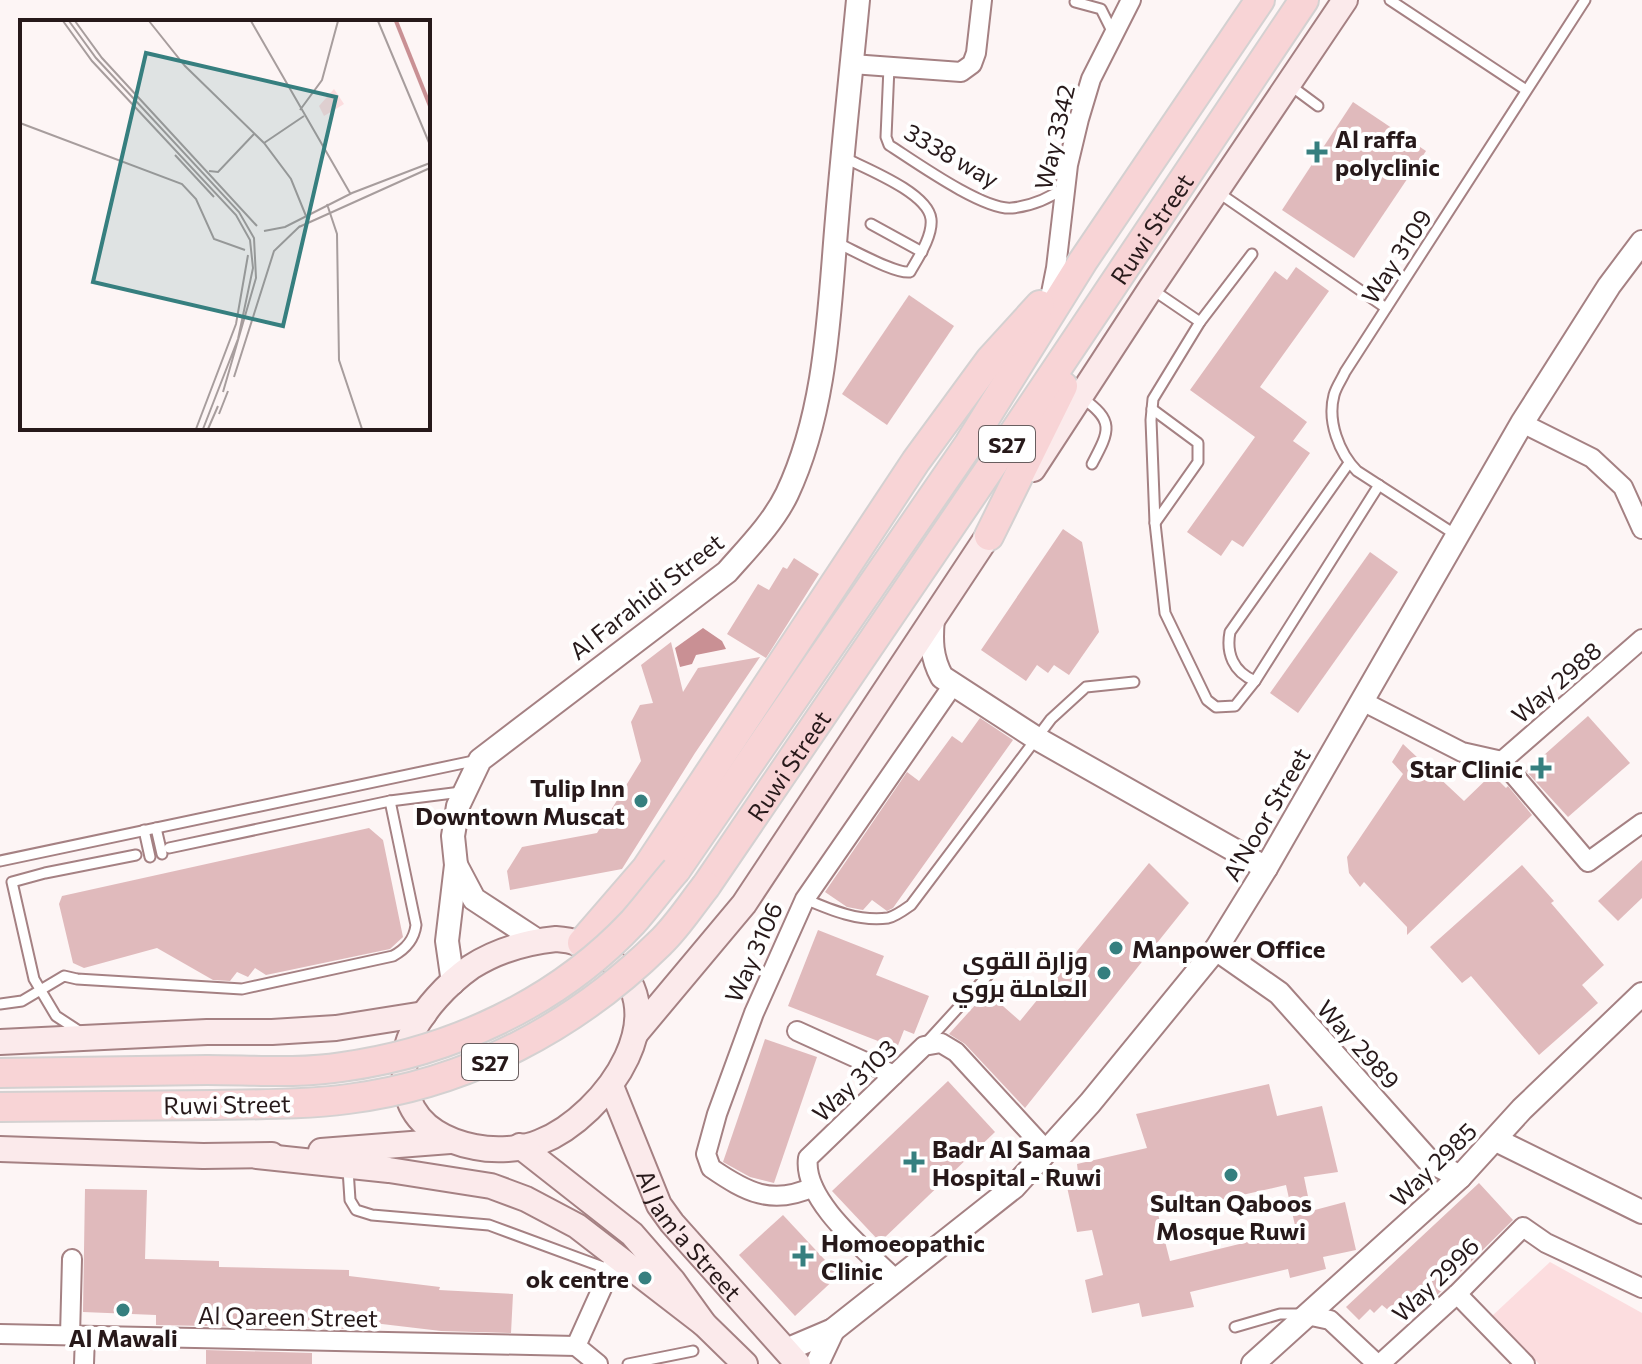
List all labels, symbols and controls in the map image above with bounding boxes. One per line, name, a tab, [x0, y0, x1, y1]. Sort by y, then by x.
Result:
inset map	[20, 20, 430, 430]
street label: Way 3342	[1028, 82, 1080, 192]
street label: 3338 way	[900, 116, 1004, 194]
place label: Al raffa polyclinic	[1335, 124, 1440, 181]
marker: Al raffa polyclinic	[1306, 141, 1328, 163]
street label: Ruwi Street	[1103, 167, 1198, 289]
street label: Way 3109	[1355, 203, 1437, 309]
road number: S27	[979, 426, 1035, 462]
street label: Al Farahidi Street	[563, 527, 729, 665]
street label: Way 2988	[1505, 635, 1607, 729]
street label: Ruwi Street	[740, 704, 836, 826]
street label: A'Noor Street	[1216, 742, 1316, 886]
place label: Star Clinic	[1410, 754, 1523, 783]
marker: Star Clinic	[1530, 757, 1552, 779]
place label: Tulip Inn Downtown Muscat	[415, 773, 625, 830]
marker: Tulip Inn Downtown Muscat	[632, 792, 650, 810]
street label: Way 3106	[718, 897, 788, 1007]
place label: Manpower Office	[1132, 934, 1326, 963]
marker: Manpower Office	[1107, 939, 1125, 957]
place label: وزارة القوى العاملة بروي	[952, 945, 1088, 1008]
marker: وزارة القوى العاملة بروي	[1095, 964, 1113, 982]
street label: Way 2989	[1312, 994, 1406, 1094]
street label: Way 3103	[806, 1033, 902, 1127]
road number: S27	[462, 1044, 518, 1080]
street label: Ruwi Street	[163, 1088, 291, 1120]
street label: Way 2985	[1384, 1116, 1482, 1212]
place label: Badr Al Samaa Hospital - Ruwi	[932, 1134, 1102, 1191]
marker: Badr Al Samaa Hospital - Ruwi	[903, 1151, 925, 1173]
street label: Al Jam'a Street	[632, 1165, 748, 1306]
marker: Sultan Qaboos Mosque Ruwi	[1222, 1166, 1240, 1184]
place label: Sultan Qaboos Mosque Ruwi	[1150, 1188, 1312, 1245]
place label: Homoeopathic Clinic	[821, 1228, 985, 1285]
street label: Way 2996	[1386, 1231, 1484, 1327]
marker: Homoeopathic Clinic	[792, 1245, 814, 1267]
place label: ok centre	[526, 1264, 629, 1293]
marker: ok centre	[636, 1269, 654, 1287]
street label: Al Qareen Street	[198, 1300, 378, 1332]
marker: Al Mawali	[114, 1301, 132, 1319]
place label: Al Mawali	[68, 1323, 178, 1352]

